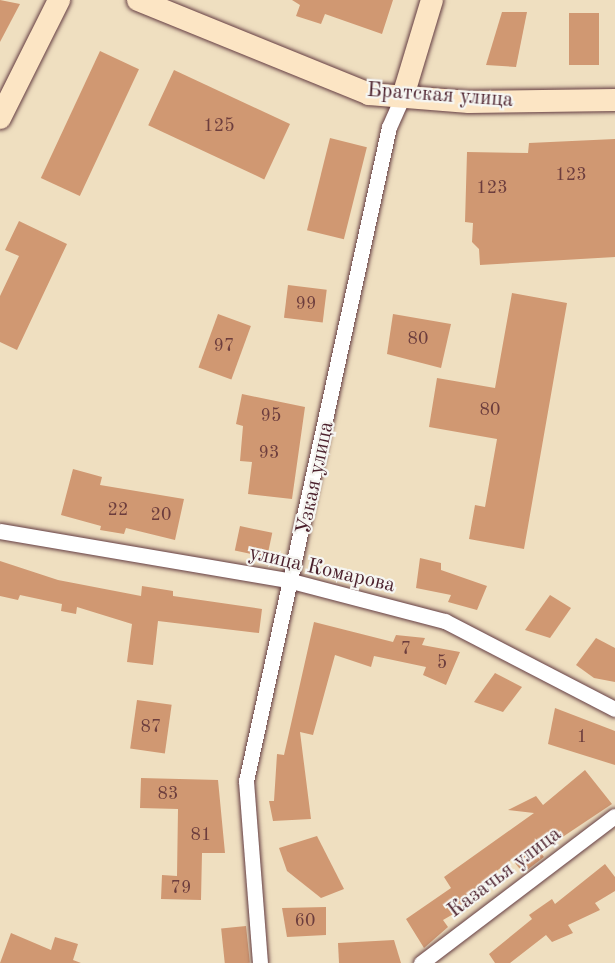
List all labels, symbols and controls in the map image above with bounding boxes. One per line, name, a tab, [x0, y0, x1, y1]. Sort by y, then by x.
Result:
street label: Братская улица	[366, 78, 514, 114]
house number: 125	[203, 115, 235, 137]
house number: 123	[555, 164, 587, 186]
house number: 123	[476, 177, 508, 199]
house number: 99	[296, 293, 316, 315]
house number: 80	[408, 328, 428, 350]
house number: 97	[214, 335, 234, 357]
house number: 80	[480, 399, 500, 421]
house number: 95	[261, 405, 281, 427]
street label: Узкая улица	[292, 419, 340, 537]
house number: 93	[259, 442, 279, 464]
house number: 22	[108, 499, 128, 521]
house number: 20	[151, 504, 171, 526]
street label: улица Комарова	[246, 541, 398, 599]
house number: 7	[401, 638, 411, 660]
house number: 5	[437, 652, 447, 674]
house number: 87	[141, 716, 161, 738]
house number: 1	[577, 726, 587, 748]
house number: 83	[158, 783, 178, 805]
street label: Казачья улица	[443, 822, 567, 924]
house number: 81	[191, 824, 211, 846]
house number: 79	[171, 877, 191, 899]
house number: 60	[295, 910, 315, 932]

